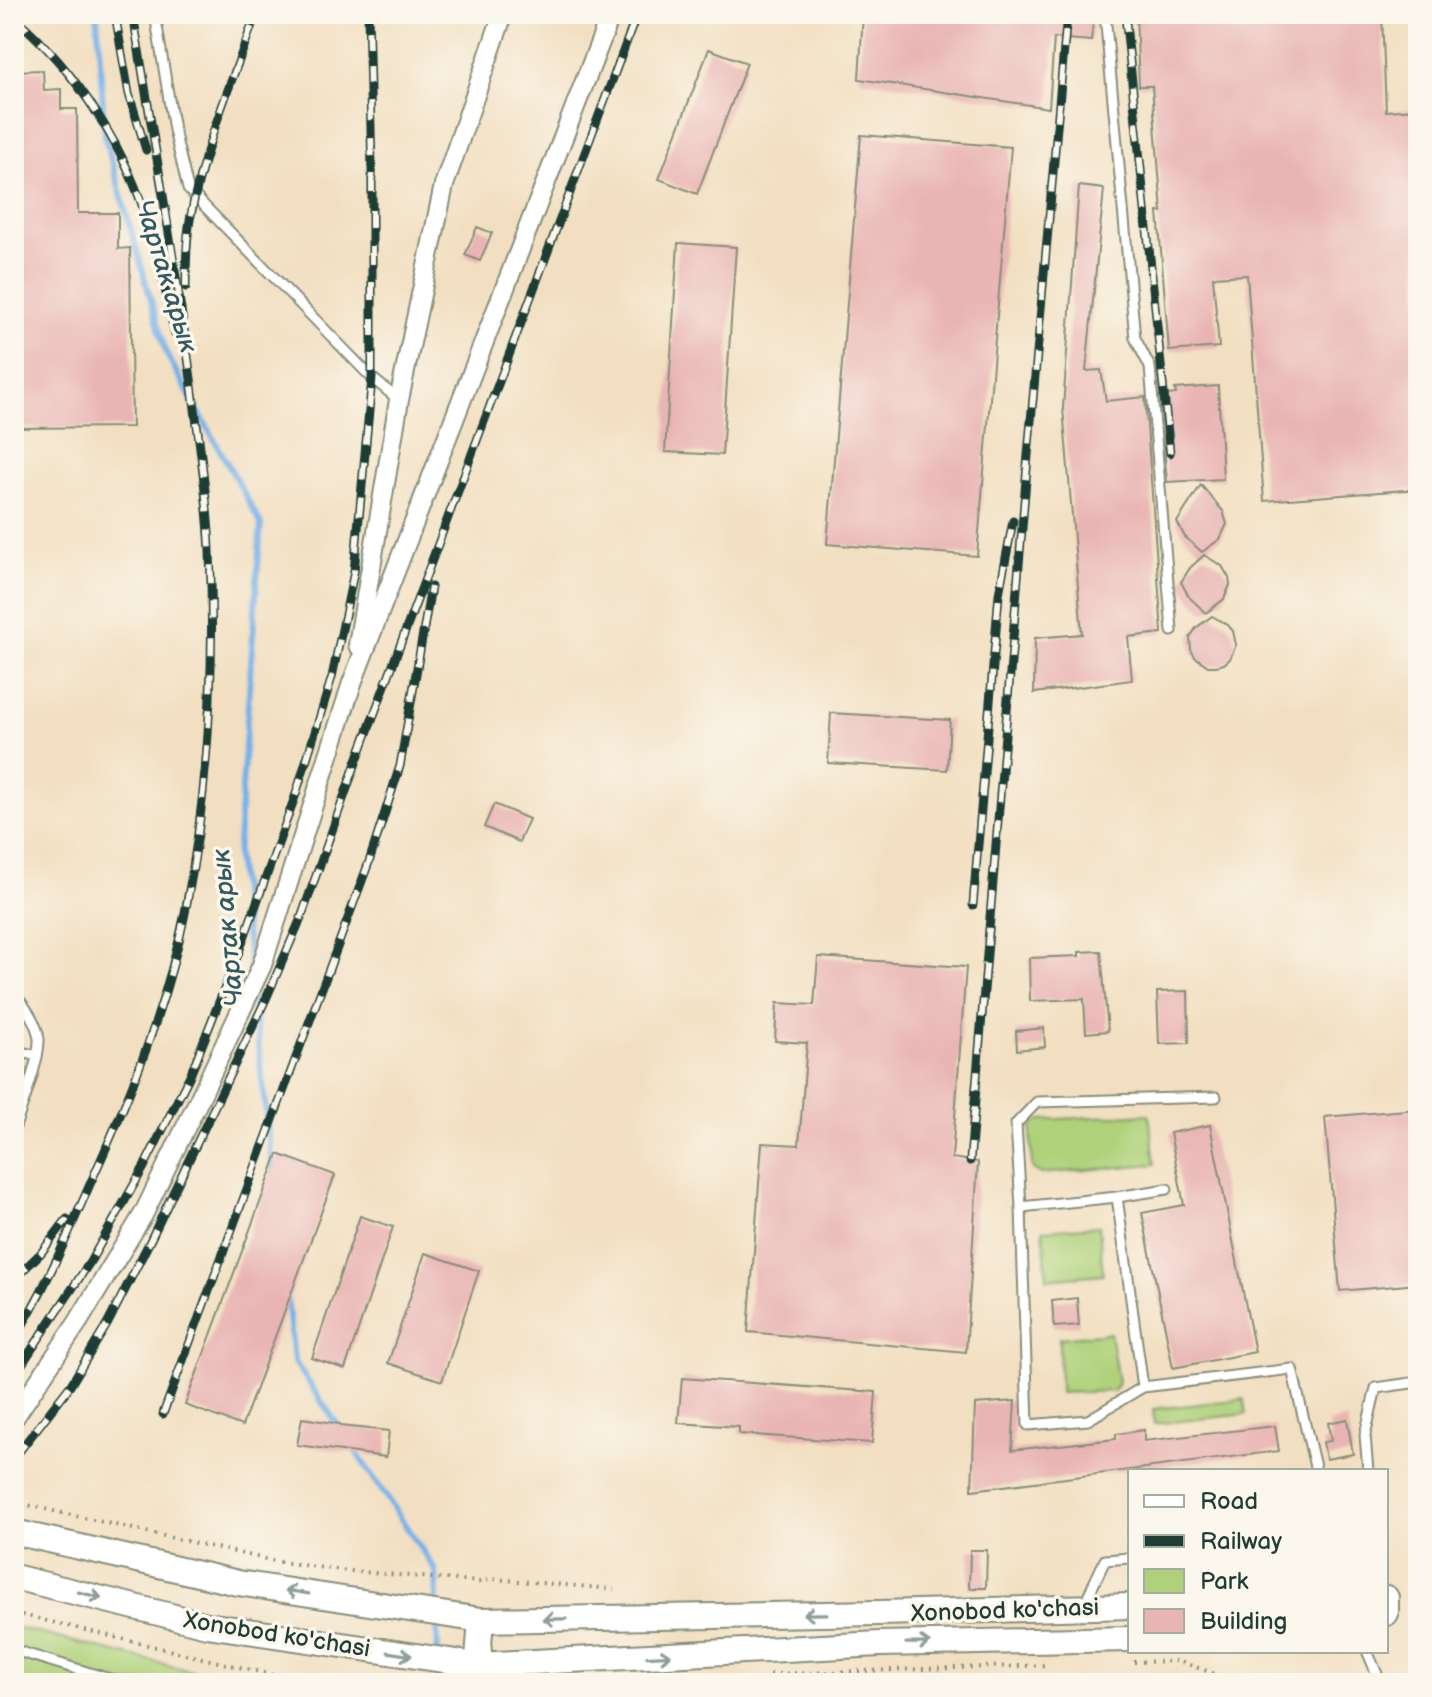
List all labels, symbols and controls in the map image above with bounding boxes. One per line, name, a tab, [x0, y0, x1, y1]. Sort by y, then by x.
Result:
water label: Чартак арык	[128, 196, 204, 357]
water label: Чартак арык	[206, 848, 251, 1008]
legend	[1128, 1469, 1388, 1653]
text: Road	[1200, 1487, 1258, 1516]
text: Railway	[1200, 1527, 1282, 1556]
text: Park	[1200, 1567, 1248, 1596]
one-way arrow	[285, 1584, 310, 1599]
one-way arrow	[76, 1589, 102, 1604]
street label: Xonobod ko'chasi	[909, 1593, 1100, 1628]
street label: Xonobod ko'chasi	[181, 1605, 372, 1664]
one-way arrow	[802, 1606, 829, 1622]
text: Building	[1200, 1607, 1287, 1636]
one-way arrow	[542, 1611, 569, 1627]
one-way arrow	[904, 1636, 931, 1651]
one-way arrow	[387, 1647, 412, 1662]
one-way arrow	[645, 1648, 672, 1663]

